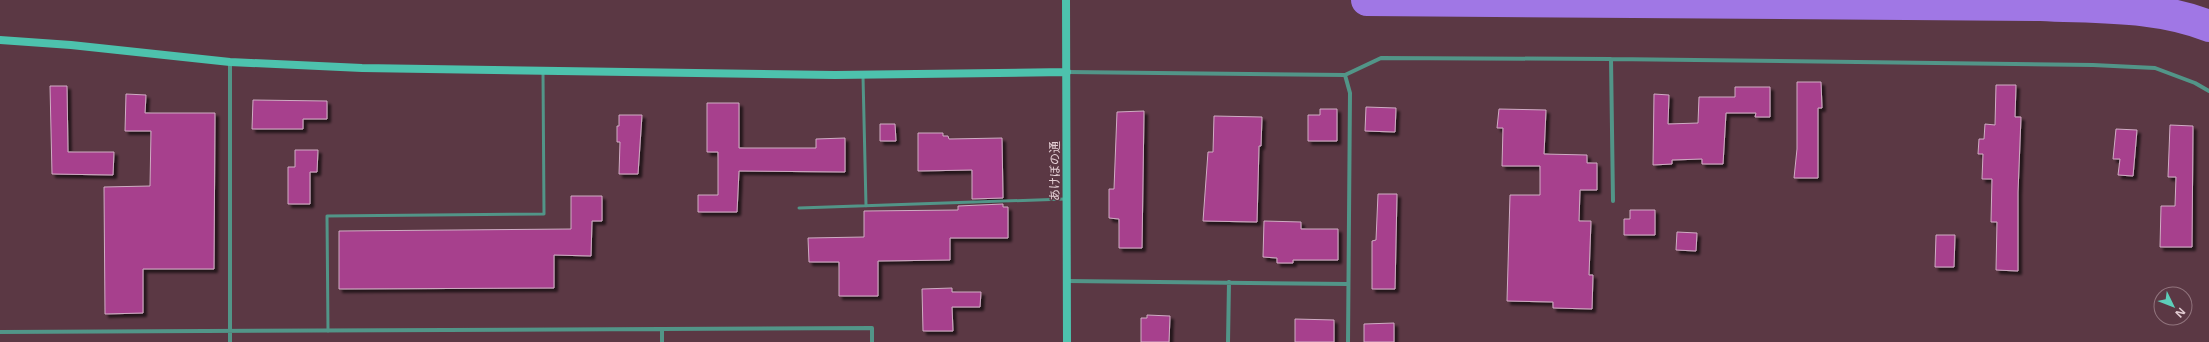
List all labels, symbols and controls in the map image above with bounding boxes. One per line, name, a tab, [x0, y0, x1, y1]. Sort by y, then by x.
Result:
street label: あけぼの通	[1046, 141, 1063, 201]
north arrow	[2153, 286, 2193, 326]
text: N	[2172, 305, 2189, 322]

